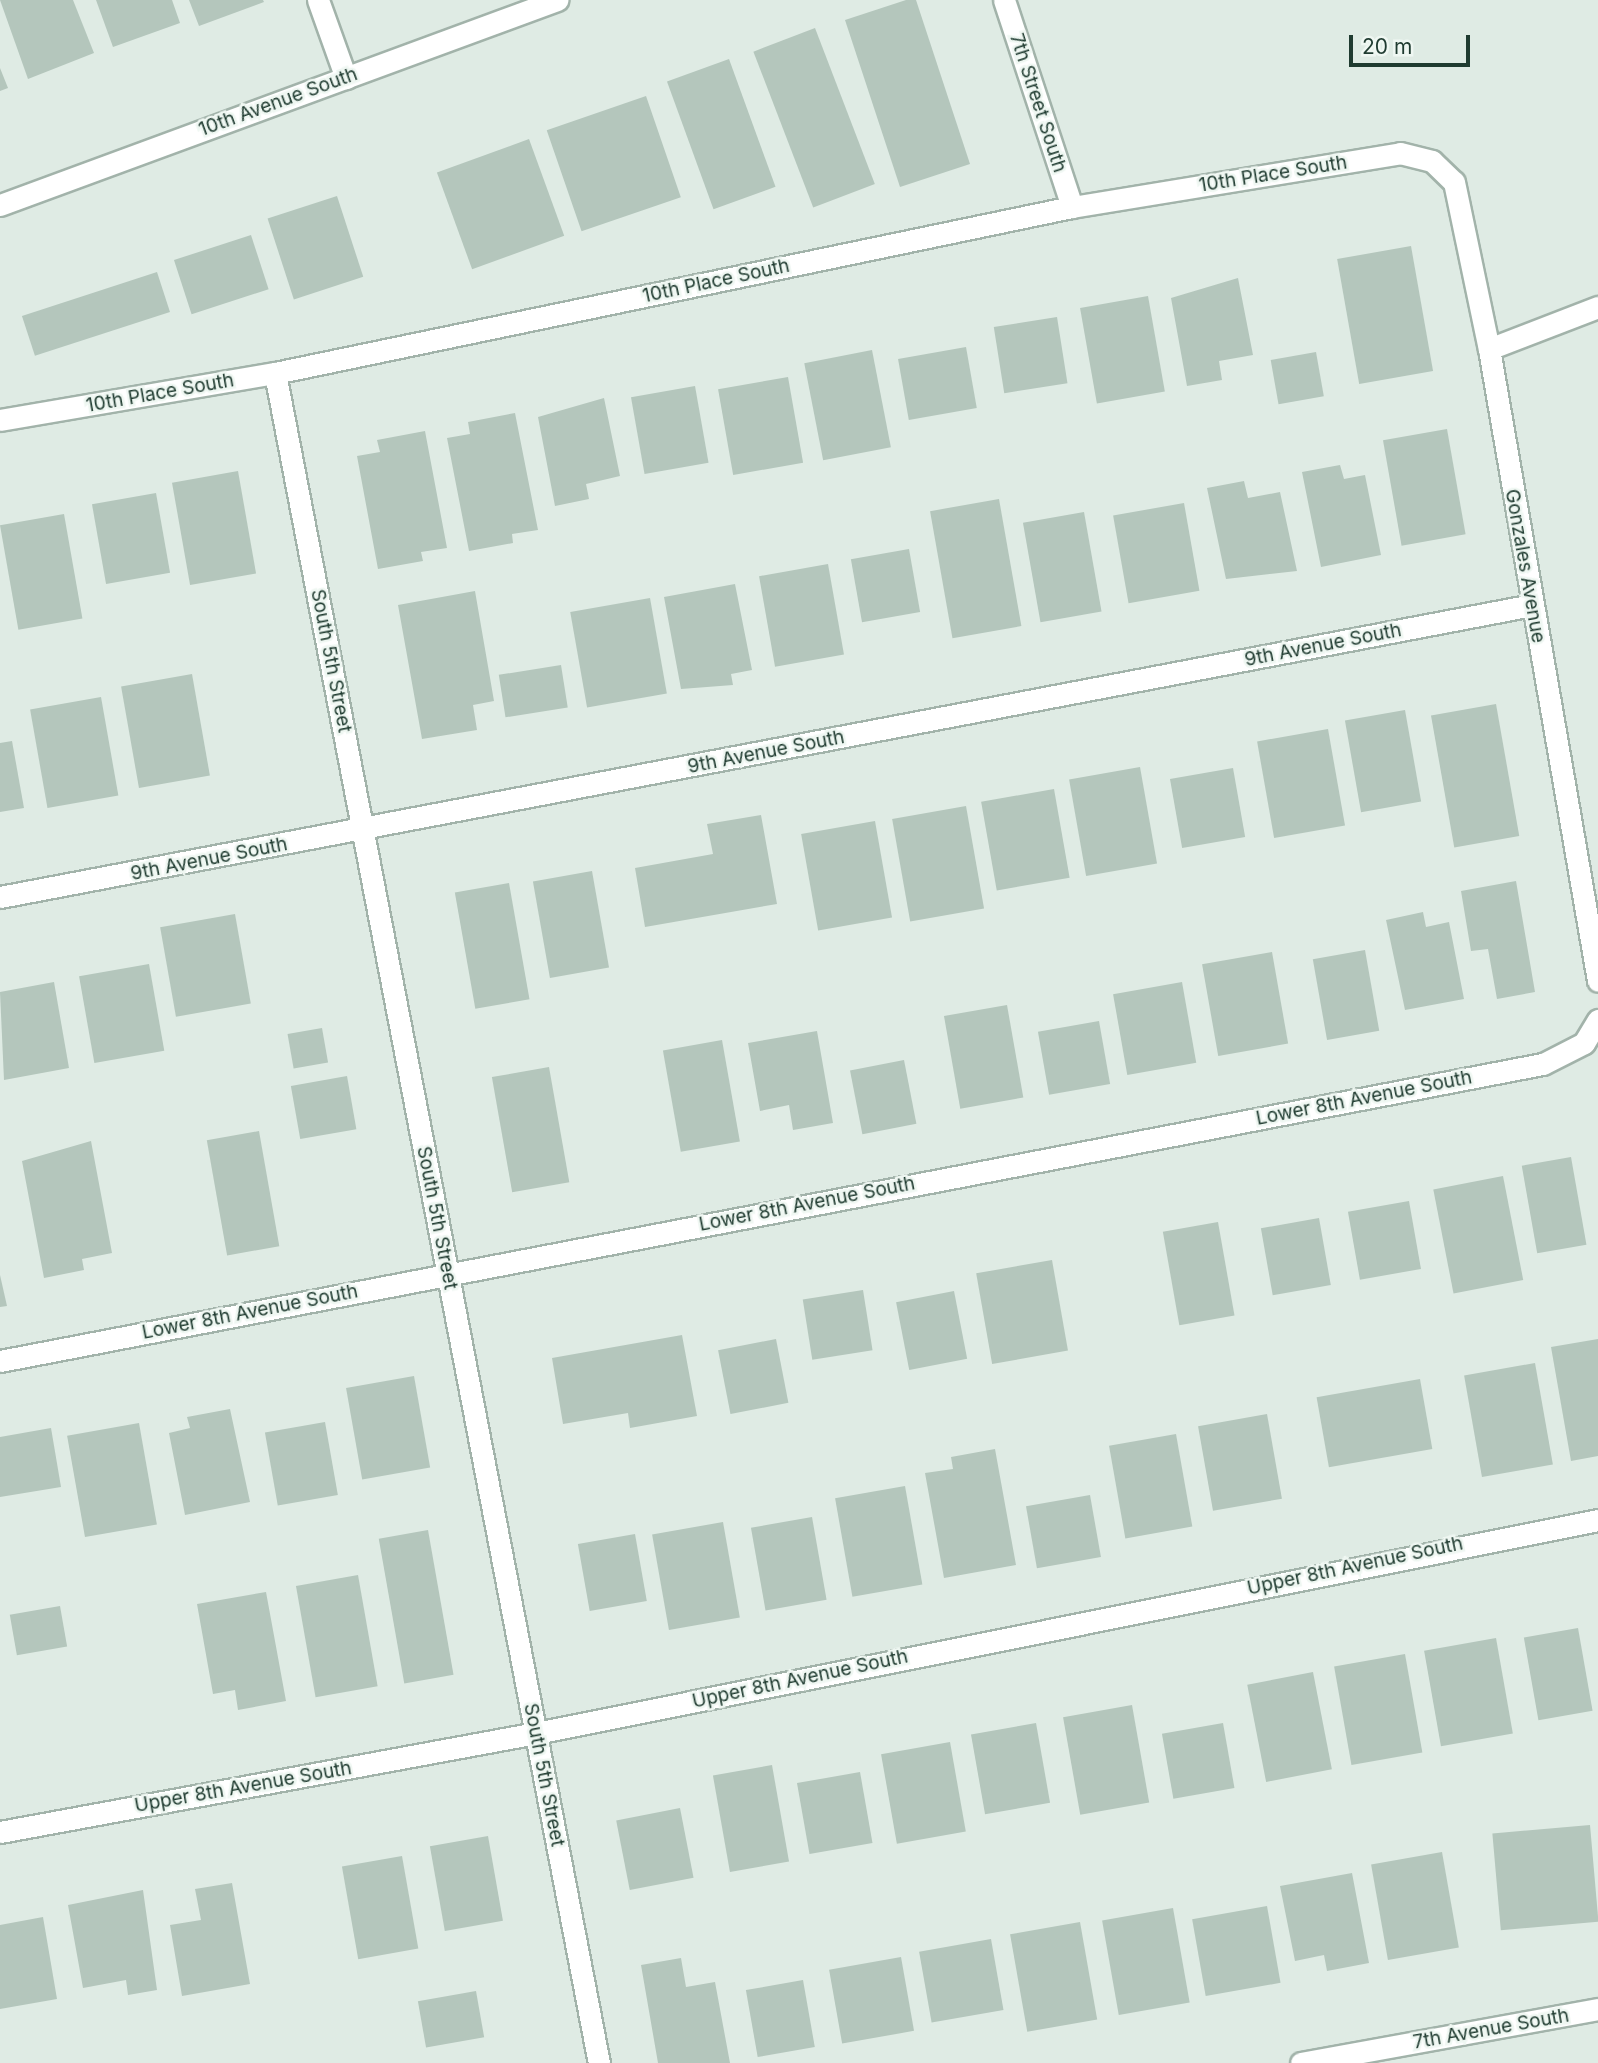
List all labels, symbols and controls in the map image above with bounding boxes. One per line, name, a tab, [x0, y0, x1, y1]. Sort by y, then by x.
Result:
scale bar	[1353, 21, 1474, 65]
street label: 7th Street South	[1005, 31, 1071, 175]
text: 20 m	[1362, 34, 1412, 59]
street label: 10th Avenue South	[196, 63, 360, 141]
street label: 10th Place South	[1197, 151, 1349, 197]
street label: 10th Place South	[640, 254, 792, 308]
street label: 10th Place South	[84, 369, 236, 417]
street label: Gonzales Avenue	[1500, 487, 1550, 645]
street label: South 5th Street	[306, 587, 356, 735]
street label: 9th Avenue South	[1243, 619, 1403, 671]
street label: 9th Avenue South	[686, 726, 846, 778]
street label: 9th Avenue South	[129, 833, 289, 885]
street label: Lower 8th Avenue South	[1254, 1066, 1474, 1130]
street label: South 5th Street	[412, 1144, 462, 1292]
street label: Lower 8th Avenue South	[697, 1172, 917, 1236]
street label: Lower 8th Avenue South	[140, 1280, 360, 1344]
street label: Upper 8th Avenue South	[1245, 1532, 1465, 1600]
street label: Upper 8th Avenue South	[690, 1645, 910, 1713]
street label: South 5th Street	[519, 1701, 569, 1849]
street label: Upper 8th Avenue South	[133, 1757, 353, 1817]
street label: 7th Avenue South	[1411, 2004, 1571, 2054]

